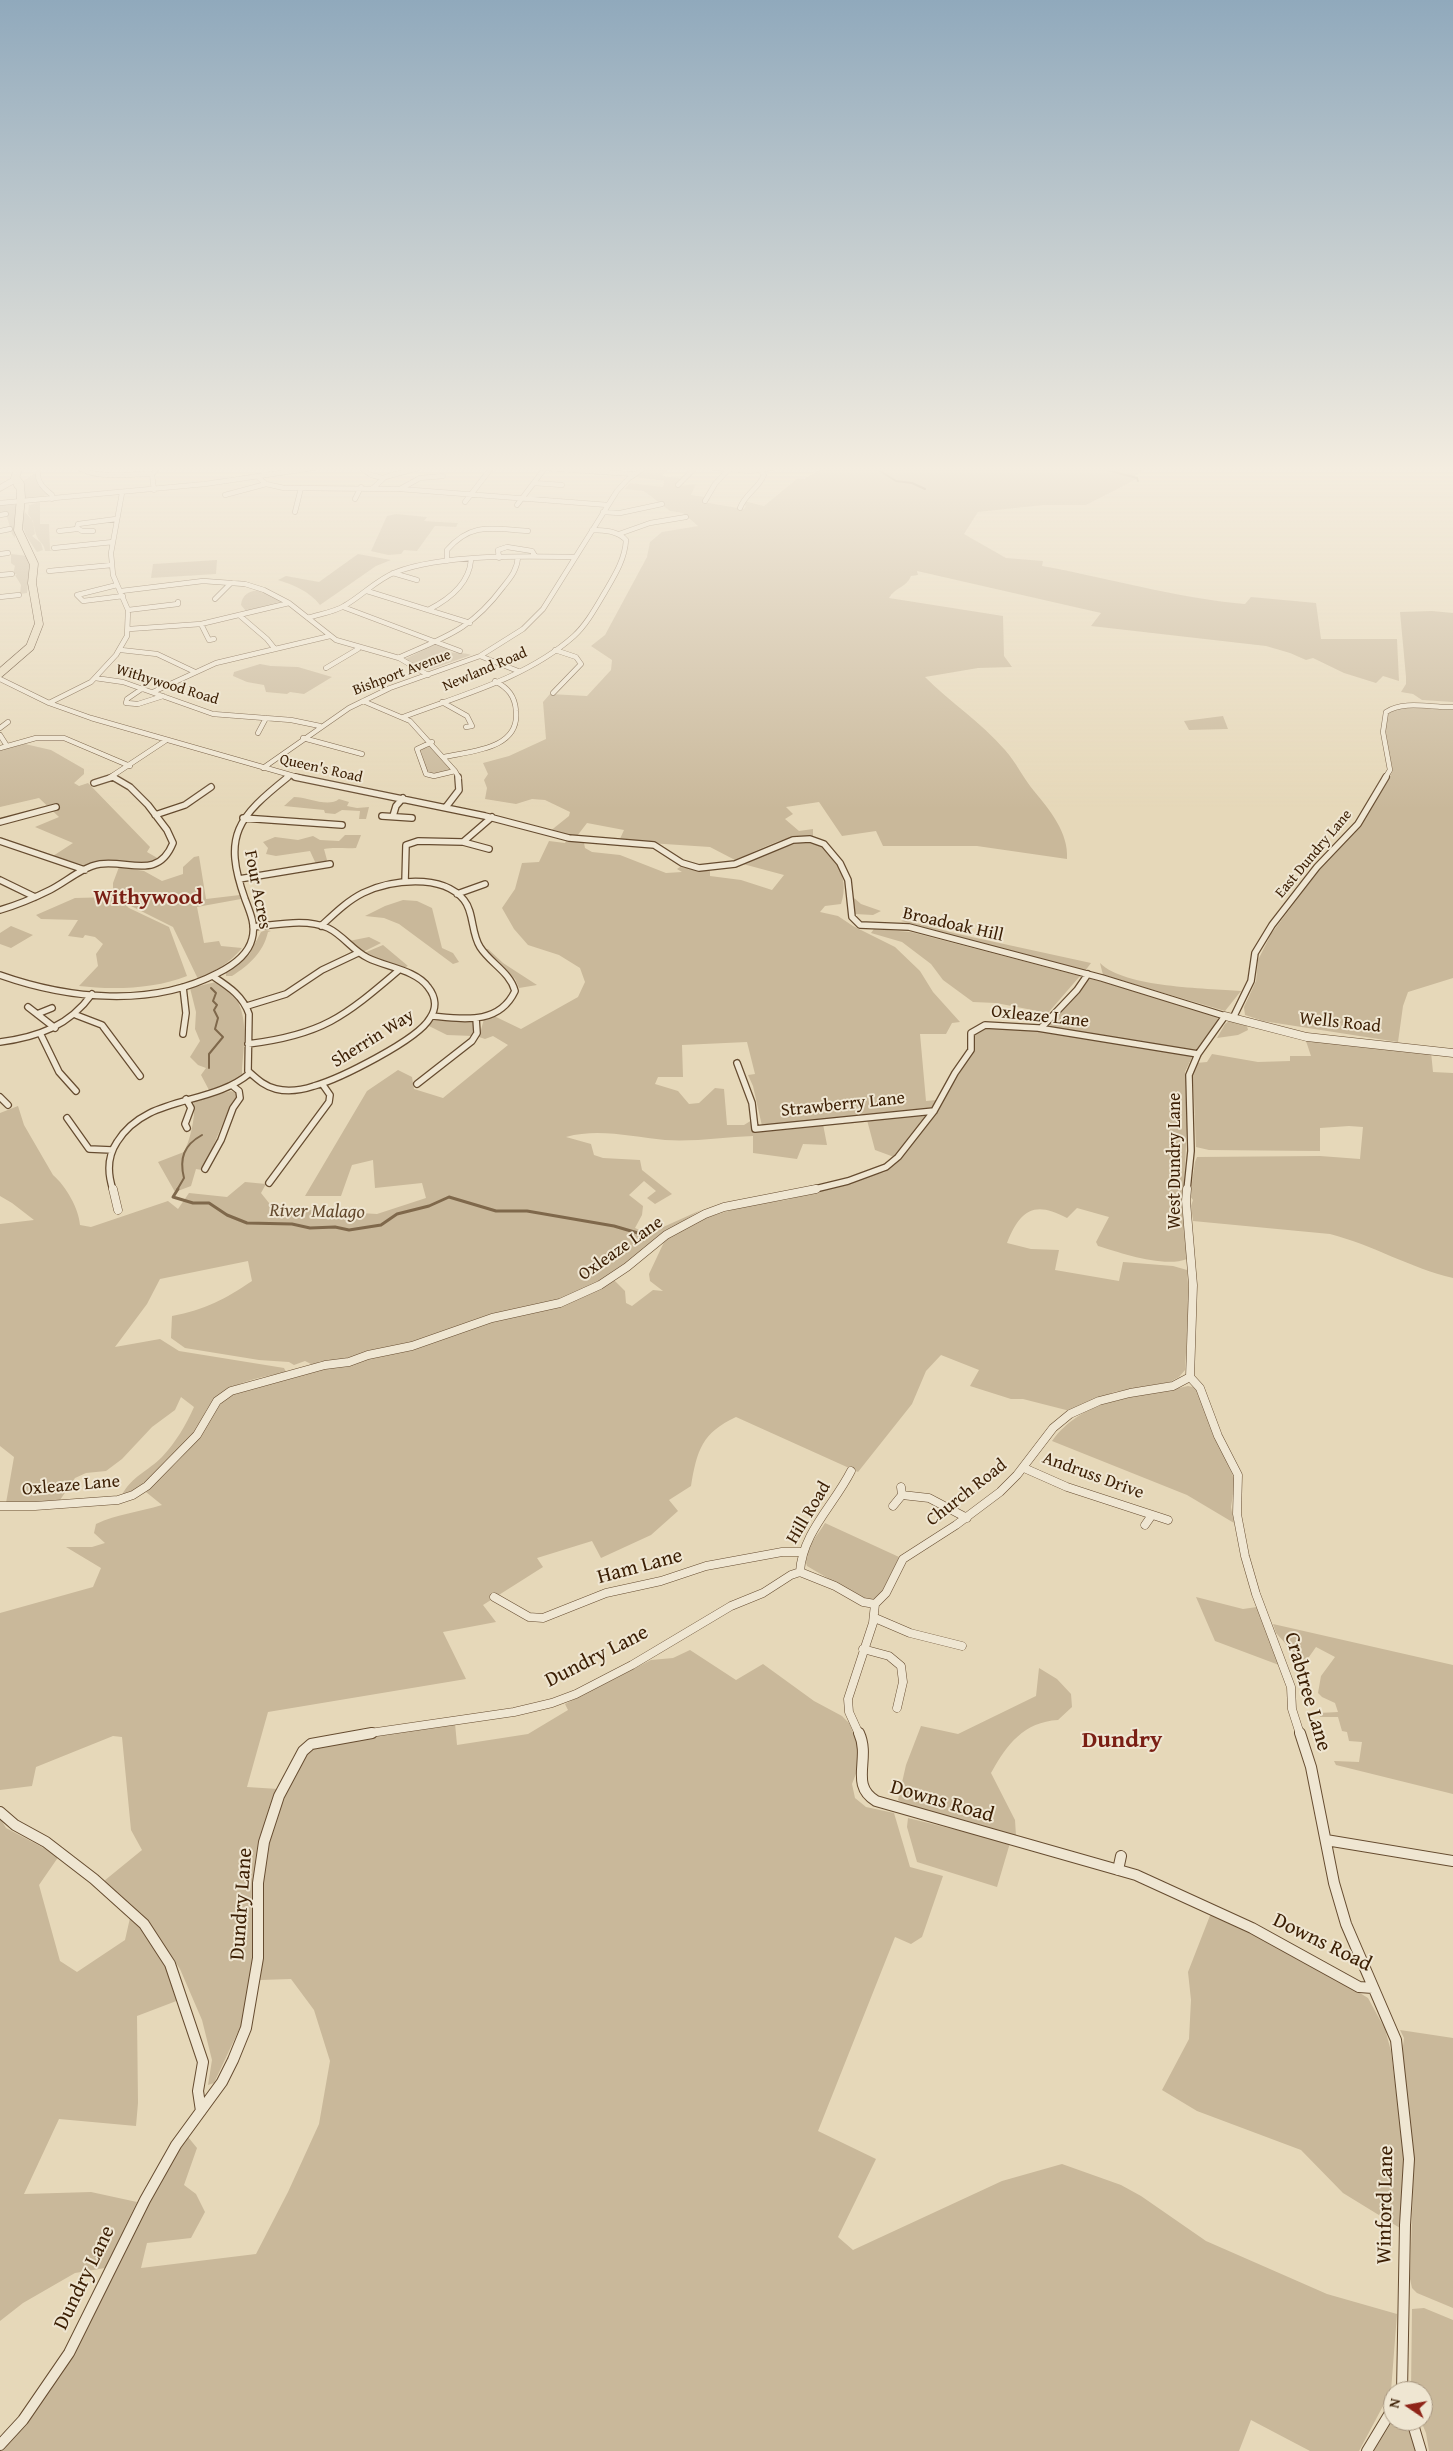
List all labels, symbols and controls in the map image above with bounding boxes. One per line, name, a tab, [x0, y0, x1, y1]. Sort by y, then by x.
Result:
street label: Newland Road	[440, 644, 530, 696]
street label: Bishport Avenue	[350, 646, 454, 700]
street label: Withywood Road	[113, 661, 221, 709]
street label: Queen's Road	[278, 751, 364, 787]
street label: East Dundry Lane	[1272, 806, 1356, 902]
street label: Four Acres	[239, 849, 275, 931]
district label: Withywood	[93, 885, 203, 911]
street label: Broadoak Hill	[901, 903, 1005, 947]
street label: Oxleaze Lane	[990, 1001, 1090, 1033]
street label: Sherrin Way	[328, 1005, 418, 1073]
street label: Wells Road	[1298, 1008, 1382, 1038]
street label: Strawberry Lane	[780, 1088, 906, 1122]
street label: West Dundry Lane	[1164, 1092, 1186, 1230]
water label: River Malago	[269, 1200, 365, 1224]
street label: Oxleaze Lane	[575, 1212, 667, 1286]
street label: Andruss Drive	[1039, 1448, 1147, 1504]
street label: Church Road	[922, 1455, 1012, 1531]
street label: Oxleaze Lane	[21, 1471, 121, 1501]
street label: Hill Road	[782, 1478, 836, 1548]
street label: Ham Lane	[595, 1544, 685, 1590]
street label: Dundry Lane	[541, 1620, 653, 1694]
street label: Crabtree Lane	[1278, 1630, 1336, 1754]
district label: Dundry	[1082, 1727, 1162, 1755]
street label: Downs Road	[887, 1775, 997, 1829]
street label: Dundry Lane	[226, 1847, 258, 1961]
street label: Downs Road	[1269, 1908, 1375, 1978]
street label: Winford Lane	[1372, 2145, 1400, 2265]
street label: Dundry Lane	[49, 2222, 121, 2334]
north arrow	[1383, 2381, 1433, 2431]
text: N	[1384, 2396, 1405, 2410]

